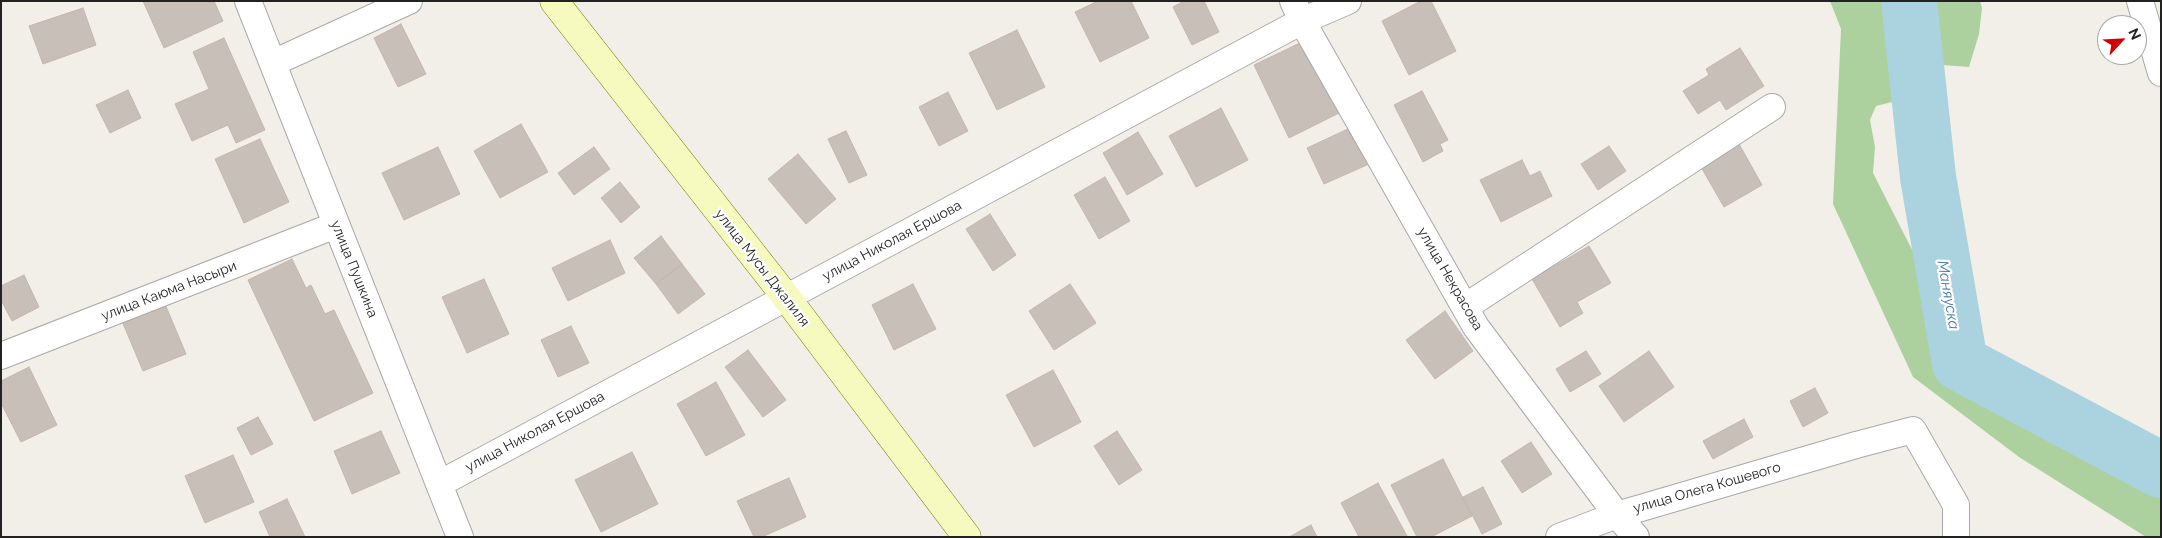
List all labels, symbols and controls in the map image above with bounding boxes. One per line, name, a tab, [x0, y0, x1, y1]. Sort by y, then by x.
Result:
north arrow	[2097, 15, 2147, 65]
text: N	[2125, 26, 2144, 42]
street label: улица Николая Ершова	[820, 197, 964, 285]
street label: улица Мусы Джалиля	[711, 206, 813, 330]
street label: улица Пушкина	[327, 218, 381, 320]
street label: улица Некрасова	[1414, 224, 1486, 334]
street label: улица Каюма Насыри	[99, 257, 239, 325]
water label: Маняуска	[1933, 259, 1963, 331]
street label: улица Николая Ершова	[463, 388, 607, 476]
street label: улица Олега Кошевого	[1631, 459, 1783, 517]

